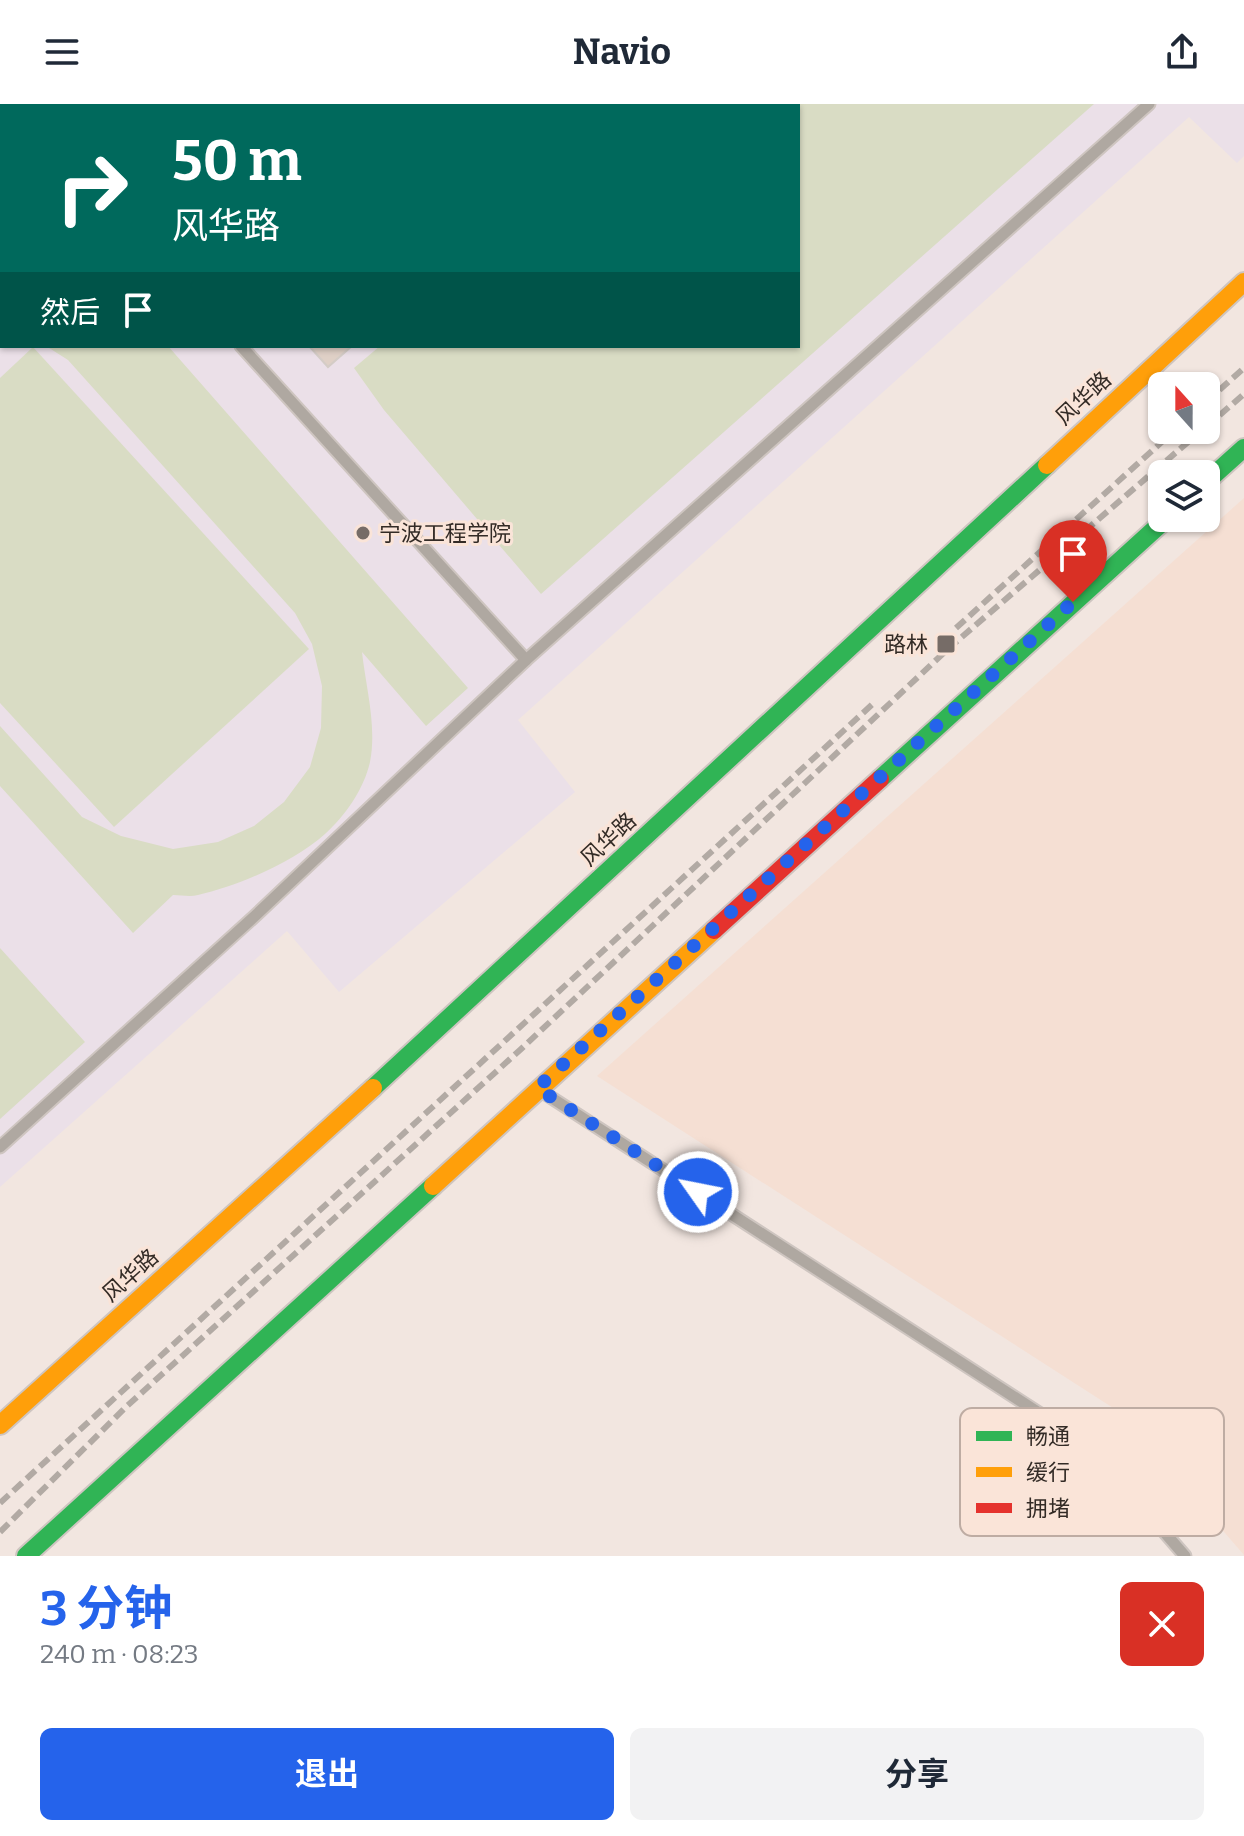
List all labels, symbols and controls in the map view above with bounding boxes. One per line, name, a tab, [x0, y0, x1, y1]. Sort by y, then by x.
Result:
icon: menu	[40, 30, 84, 74]
text: Navio	[573, 30, 671, 74]
icon: share	[1160, 30, 1204, 74]
text: 50 m	[172, 128, 302, 195]
icon: right	[40, 136, 144, 240]
text: 风华路	[172, 204, 280, 248]
icon: arrive	[116, 288, 160, 332]
text: 然后	[40, 295, 100, 331]
street label: 风华路	[1050, 366, 1117, 431]
north arrow	[1148, 372, 1220, 444]
map controls	[1148, 372, 1220, 532]
button: layers	[1148, 460, 1220, 532]
place label: 宁波工程学院	[379, 520, 511, 547]
pin	[1039, 520, 1107, 602]
marker: 宁波工程学院	[354, 524, 372, 542]
icon: arrive	[1051, 532, 1095, 576]
place label: 路林	[884, 631, 928, 658]
marker: 路林	[935, 633, 957, 655]
street label: 风华路	[575, 807, 642, 872]
position arrow	[656, 1150, 740, 1234]
street label: 风华路	[97, 1243, 164, 1307]
legend	[960, 1408, 1224, 1536]
text: 畅通	[1026, 1423, 1070, 1450]
text: 缓行	[1026, 1459, 1070, 1486]
text: 拥堵	[1026, 1495, 1070, 1522]
text: 3 分钟	[40, 1580, 172, 1638]
button: close	[1120, 1582, 1204, 1666]
text: 240 m · 08:23	[40, 1639, 199, 1670]
button: 退出	[40, 1728, 614, 1820]
button: 分享	[630, 1728, 1204, 1820]

